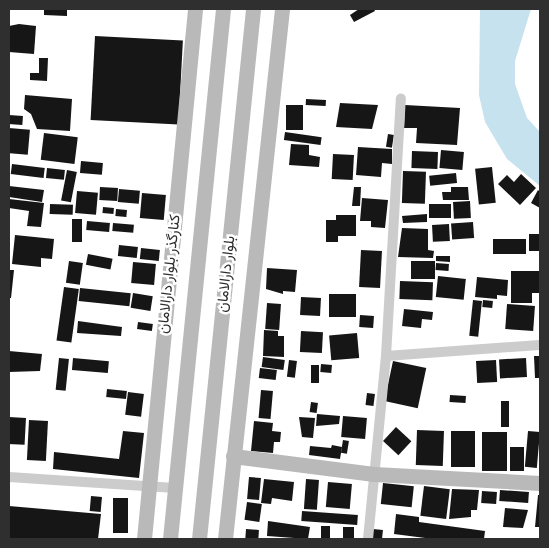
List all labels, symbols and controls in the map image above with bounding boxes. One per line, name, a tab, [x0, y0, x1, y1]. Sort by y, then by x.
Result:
street label: کنارگذر بلوار دارالامان	[154, 214, 184, 334]
street label: بلوار دارالامان	[213, 235, 239, 313]

